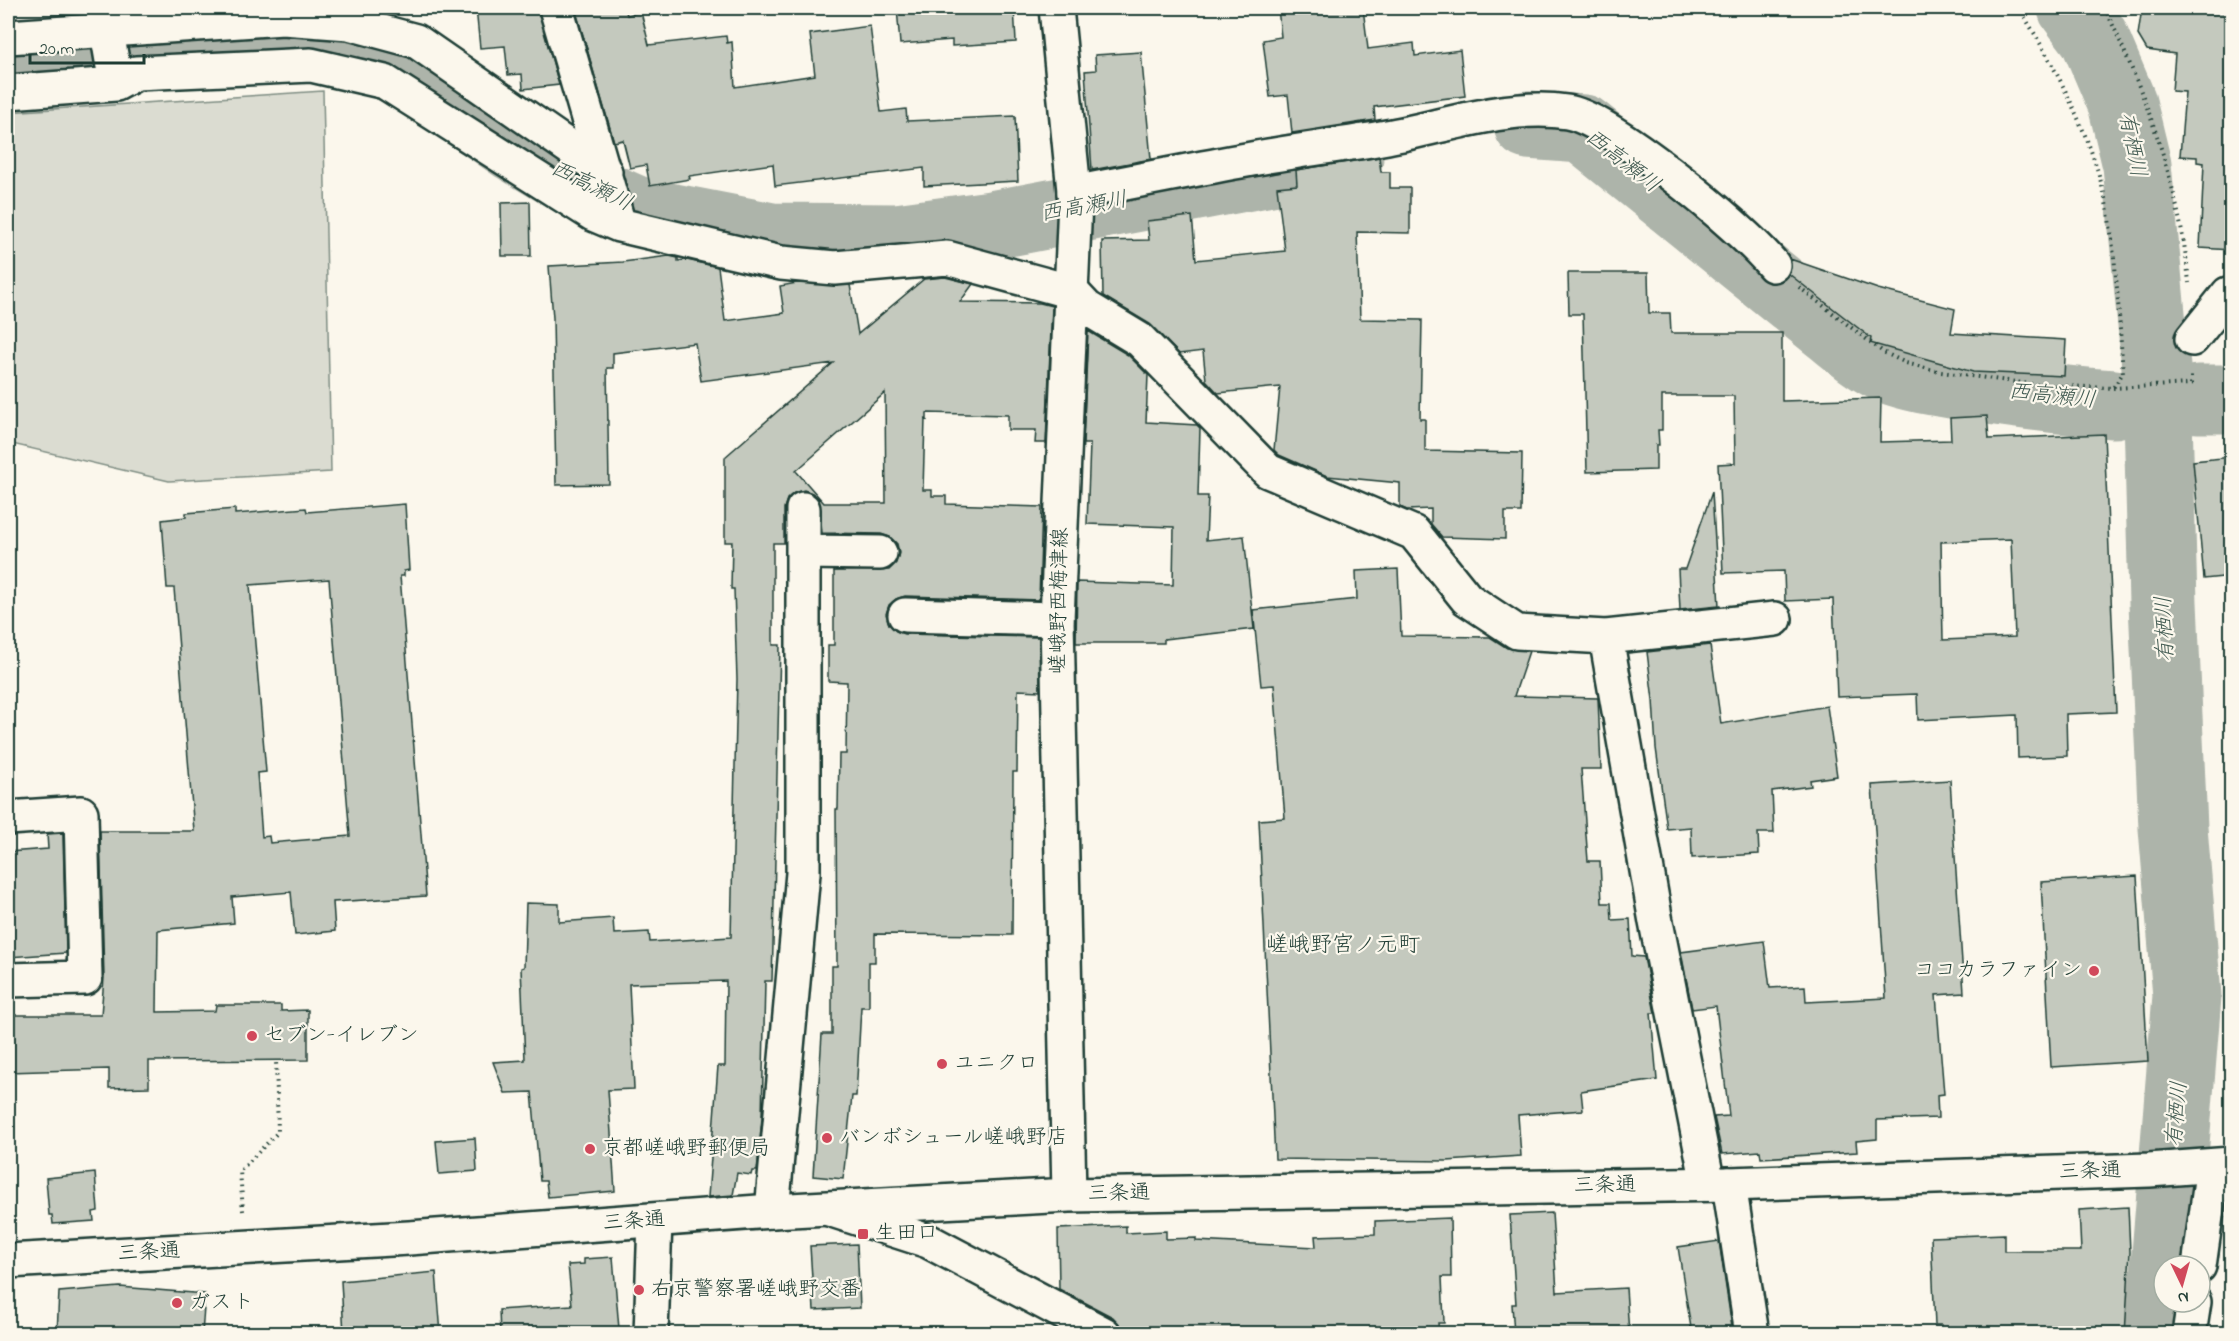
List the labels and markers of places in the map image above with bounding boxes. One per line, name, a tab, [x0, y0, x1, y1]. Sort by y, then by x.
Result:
place label: ココカラファイン	[1914, 956, 2082, 986]
marker: ココカラファイン	[2087, 964, 2101, 978]
place label: セブン-イレブン	[264, 1021, 419, 1051]
marker: セブン-イレブン	[245, 1029, 259, 1043]
place label: ユニクロ	[954, 1049, 1038, 1079]
marker: ユニクロ	[935, 1057, 949, 1071]
place label: バンボシュール嵯峨野店	[839, 1123, 1067, 1153]
marker: バンボシュール嵯峨野店	[820, 1131, 834, 1145]
place label: 京都嵯峨野郵便局	[602, 1134, 770, 1164]
marker: 京都嵯峨野郵便局	[583, 1142, 597, 1156]
place label: 生田口	[875, 1219, 938, 1249]
marker: 生田口	[856, 1227, 870, 1241]
place label: 右京警察署嵯峨野交番	[651, 1275, 861, 1305]
marker: 右京警察署嵯峨野交番	[632, 1283, 646, 1297]
place label: ガスト	[189, 1288, 254, 1318]
marker: ガスト	[170, 1296, 184, 1310]

